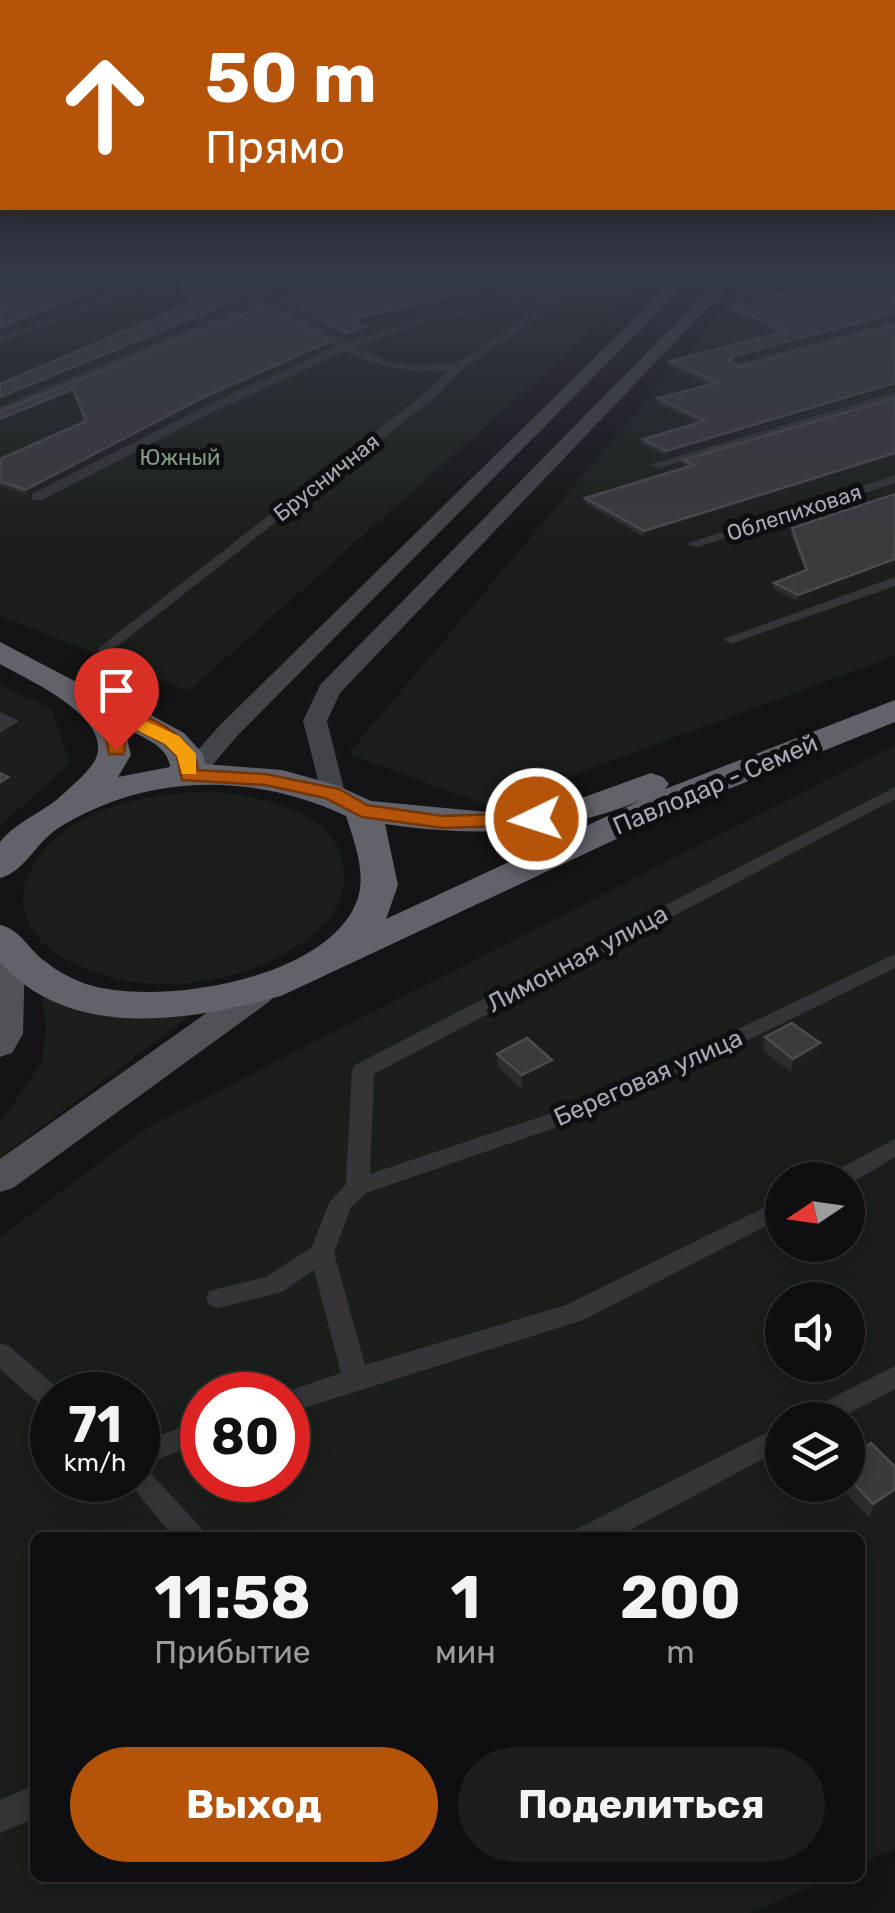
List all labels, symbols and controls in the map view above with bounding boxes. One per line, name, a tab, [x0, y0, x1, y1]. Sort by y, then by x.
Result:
text: 50 m	[205, 37, 377, 120]
icon: ahead	[40, 40, 170, 170]
text: Прямо	[205, 121, 345, 174]
street label: Брусничная	[268, 428, 385, 527]
park label: Южный	[140, 444, 220, 471]
street label: Облепиховая	[723, 478, 865, 547]
pin	[74, 648, 159, 751]
icon: arrive	[89, 663, 144, 718]
street label: Павлодар - Семей	[608, 728, 822, 841]
position arrow	[484, 767, 588, 871]
street label: Лимонная улица	[482, 899, 672, 1018]
street label: Береговая улица	[549, 1023, 747, 1132]
north arrow	[765, 1162, 865, 1262]
map controls	[765, 1162, 865, 1502]
button: sound	[765, 1282, 865, 1382]
speed limit sign: 80	[180, 1372, 310, 1502]
text: 71	[68, 1395, 122, 1455]
button: layers	[765, 1402, 865, 1502]
text: km/h	[64, 1448, 126, 1477]
text: 11:58	[154, 1562, 311, 1633]
text: 1	[451, 1562, 480, 1633]
text: 200	[620, 1562, 741, 1633]
text: Прибытие	[154, 1633, 311, 1671]
text: мин	[435, 1633, 496, 1671]
text: m	[666, 1633, 695, 1671]
button: Выход	[70, 1747, 438, 1862]
button: Поделиться	[458, 1747, 825, 1862]

